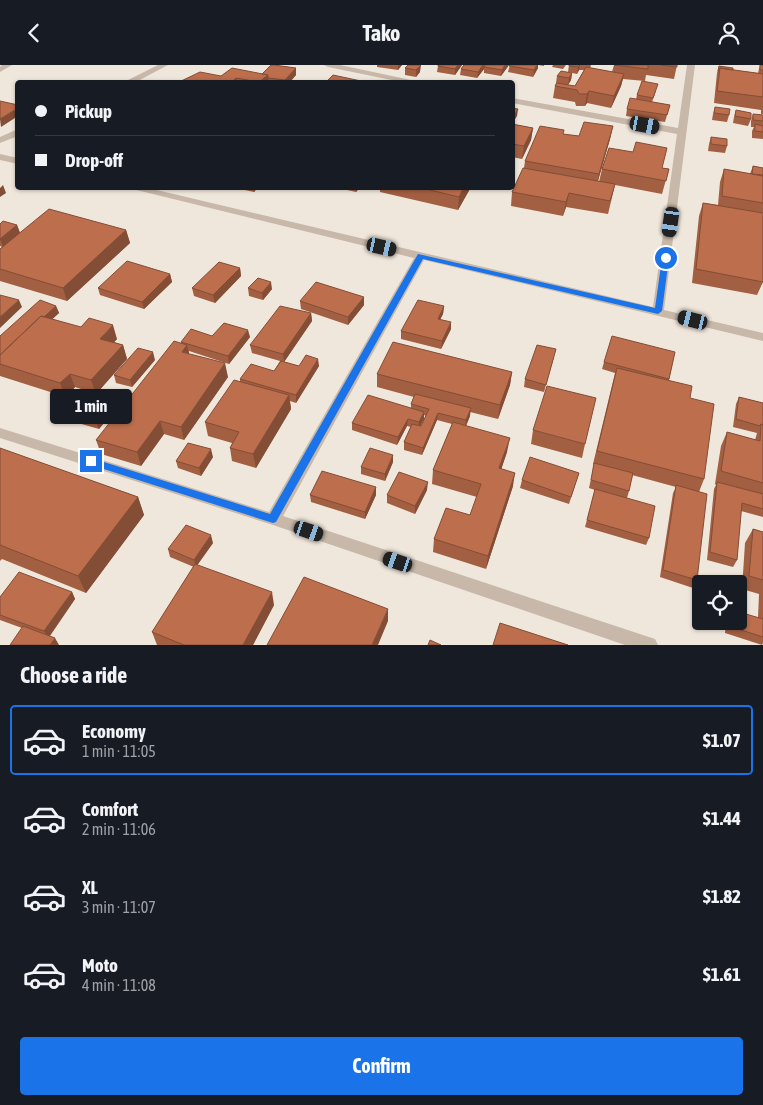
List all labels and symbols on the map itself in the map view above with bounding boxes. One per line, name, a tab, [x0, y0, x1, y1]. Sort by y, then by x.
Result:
car	[628, 115, 661, 135]
car	[661, 206, 680, 238]
car	[365, 236, 398, 258]
route start	[655, 247, 677, 269]
car	[676, 309, 709, 331]
callout: 1 min	[50, 389, 132, 423]
route end	[80, 450, 102, 472]
car	[292, 519, 325, 543]
car	[381, 550, 414, 574]

